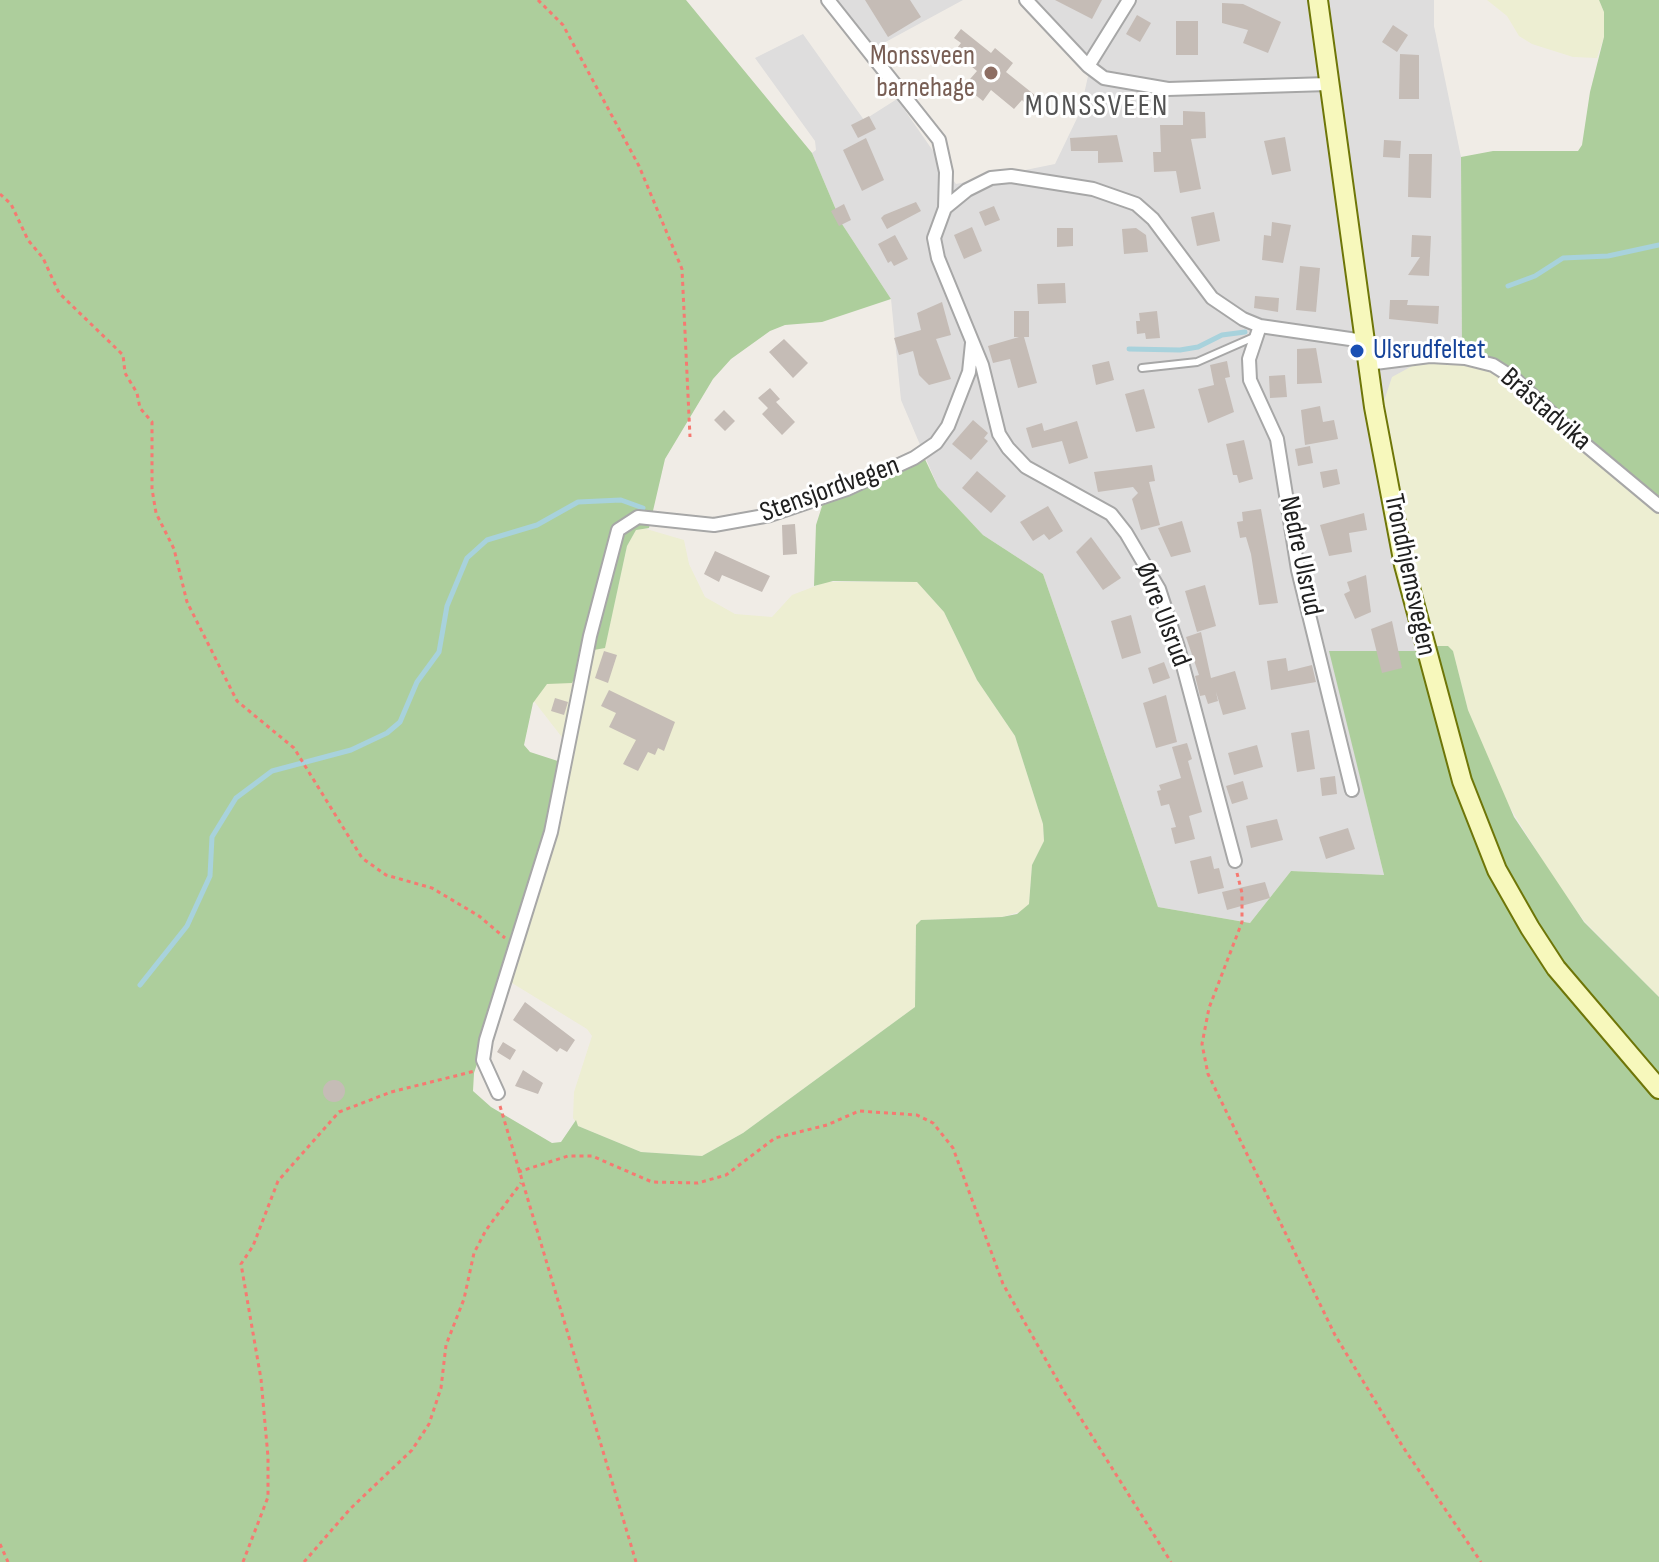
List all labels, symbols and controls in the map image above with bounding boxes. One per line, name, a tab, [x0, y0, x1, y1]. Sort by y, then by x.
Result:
place label: Monssveen barnehage	[870, 40, 975, 106]
marker: Monssveen barnehage	[982, 64, 1000, 82]
district label: MONSSVEEN	[1025, 89, 1169, 125]
place label: Ulsrudfeltet	[1373, 334, 1486, 368]
marker: Ulsrudfeltet	[1348, 342, 1366, 360]
street label: Bråstadvika	[1493, 361, 1597, 459]
street label: Stensjordvegen	[756, 449, 904, 531]
street label: Trondhjemsvegen	[1375, 491, 1443, 659]
street label: Nedre Ulsrud	[1271, 493, 1329, 619]
street label: Øvre Ulsrud	[1127, 558, 1197, 672]

